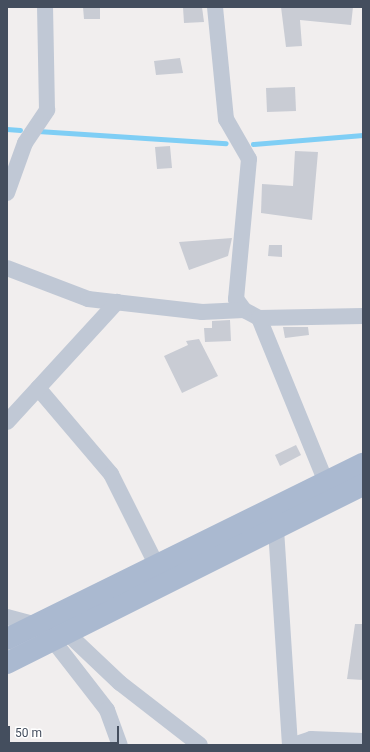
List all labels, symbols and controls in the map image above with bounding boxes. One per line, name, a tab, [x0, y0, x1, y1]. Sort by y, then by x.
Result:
scale bar	[10, 718, 121, 744]
text: 50 m	[15, 726, 42, 740]

